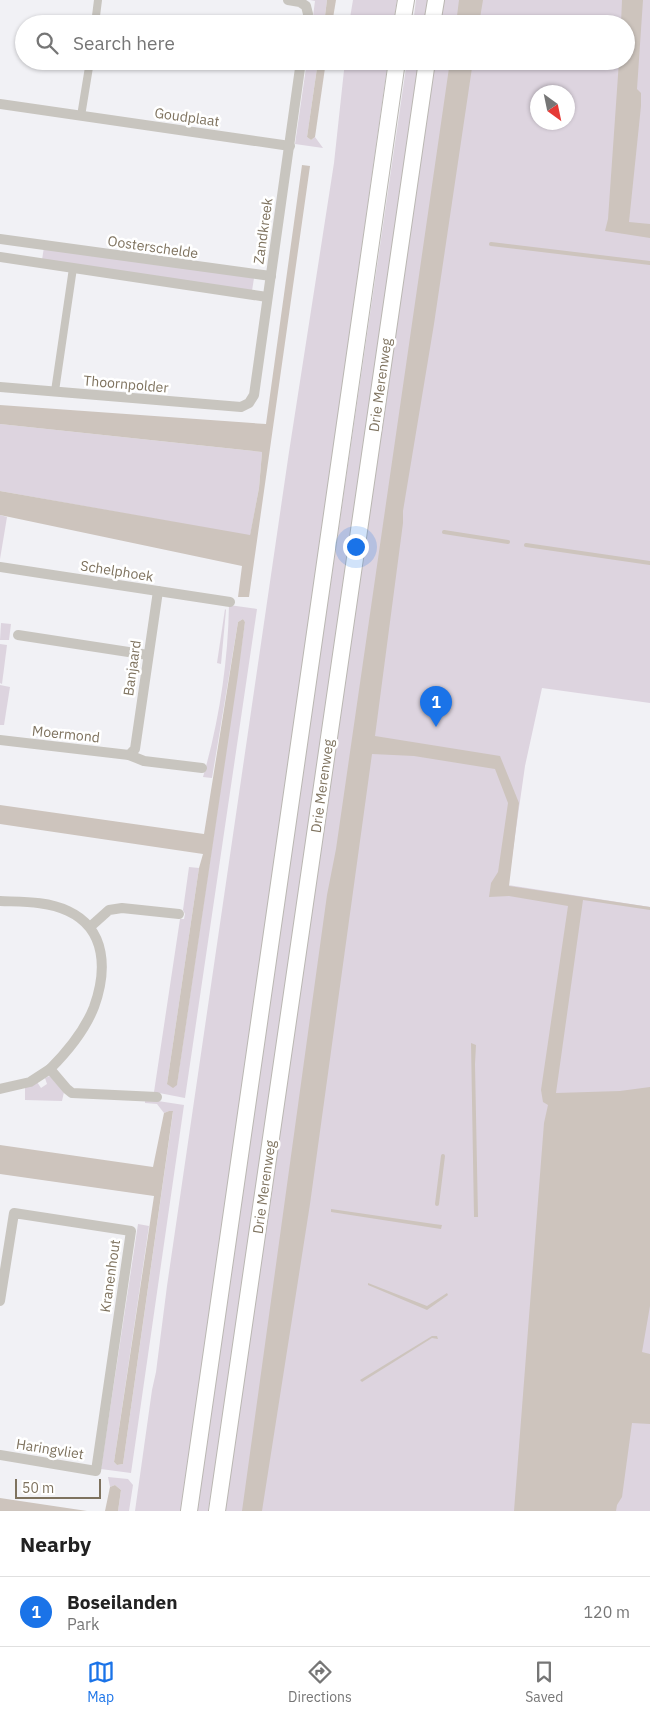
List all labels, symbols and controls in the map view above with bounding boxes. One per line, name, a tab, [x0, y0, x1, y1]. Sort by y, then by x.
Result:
search box	[15, 15, 635, 70]
icon: search	[33, 29, 61, 57]
text: Search here	[73, 31, 175, 55]
north arrow	[530, 85, 575, 130]
street label: Goudplaat	[153, 104, 221, 130]
street label: Zandkreek	[249, 196, 277, 265]
street label: Oosterschelde	[107, 232, 200, 262]
street label: Drie Merenweg	[365, 336, 396, 433]
street label: Thoornpolder	[83, 371, 169, 397]
your location	[343, 534, 369, 560]
street label: Schelphoek	[79, 556, 155, 586]
street label: Banjaard	[119, 639, 145, 697]
pin: 1	[420, 686, 452, 727]
street label: Moermond	[31, 721, 101, 747]
street label: Drie Merenweg	[307, 737, 338, 834]
street label: Drie Merenweg	[249, 1138, 280, 1235]
street label: Kranenhout	[96, 1238, 124, 1314]
street label: Haringvliet	[15, 1435, 85, 1463]
scale bar	[15, 1476, 101, 1499]
text: 50 m	[22, 1479, 54, 1497]
text: Nearby	[20, 1530, 91, 1558]
text: Boseilanden	[67, 1590, 178, 1614]
text: 1	[31, 1602, 41, 1622]
text: 120 m	[583, 1602, 630, 1622]
text: Park	[67, 1614, 99, 1634]
tab: Map	[87, 1658, 115, 1706]
tab: Directions	[288, 1658, 352, 1706]
tab: Saved	[525, 1658, 563, 1706]

